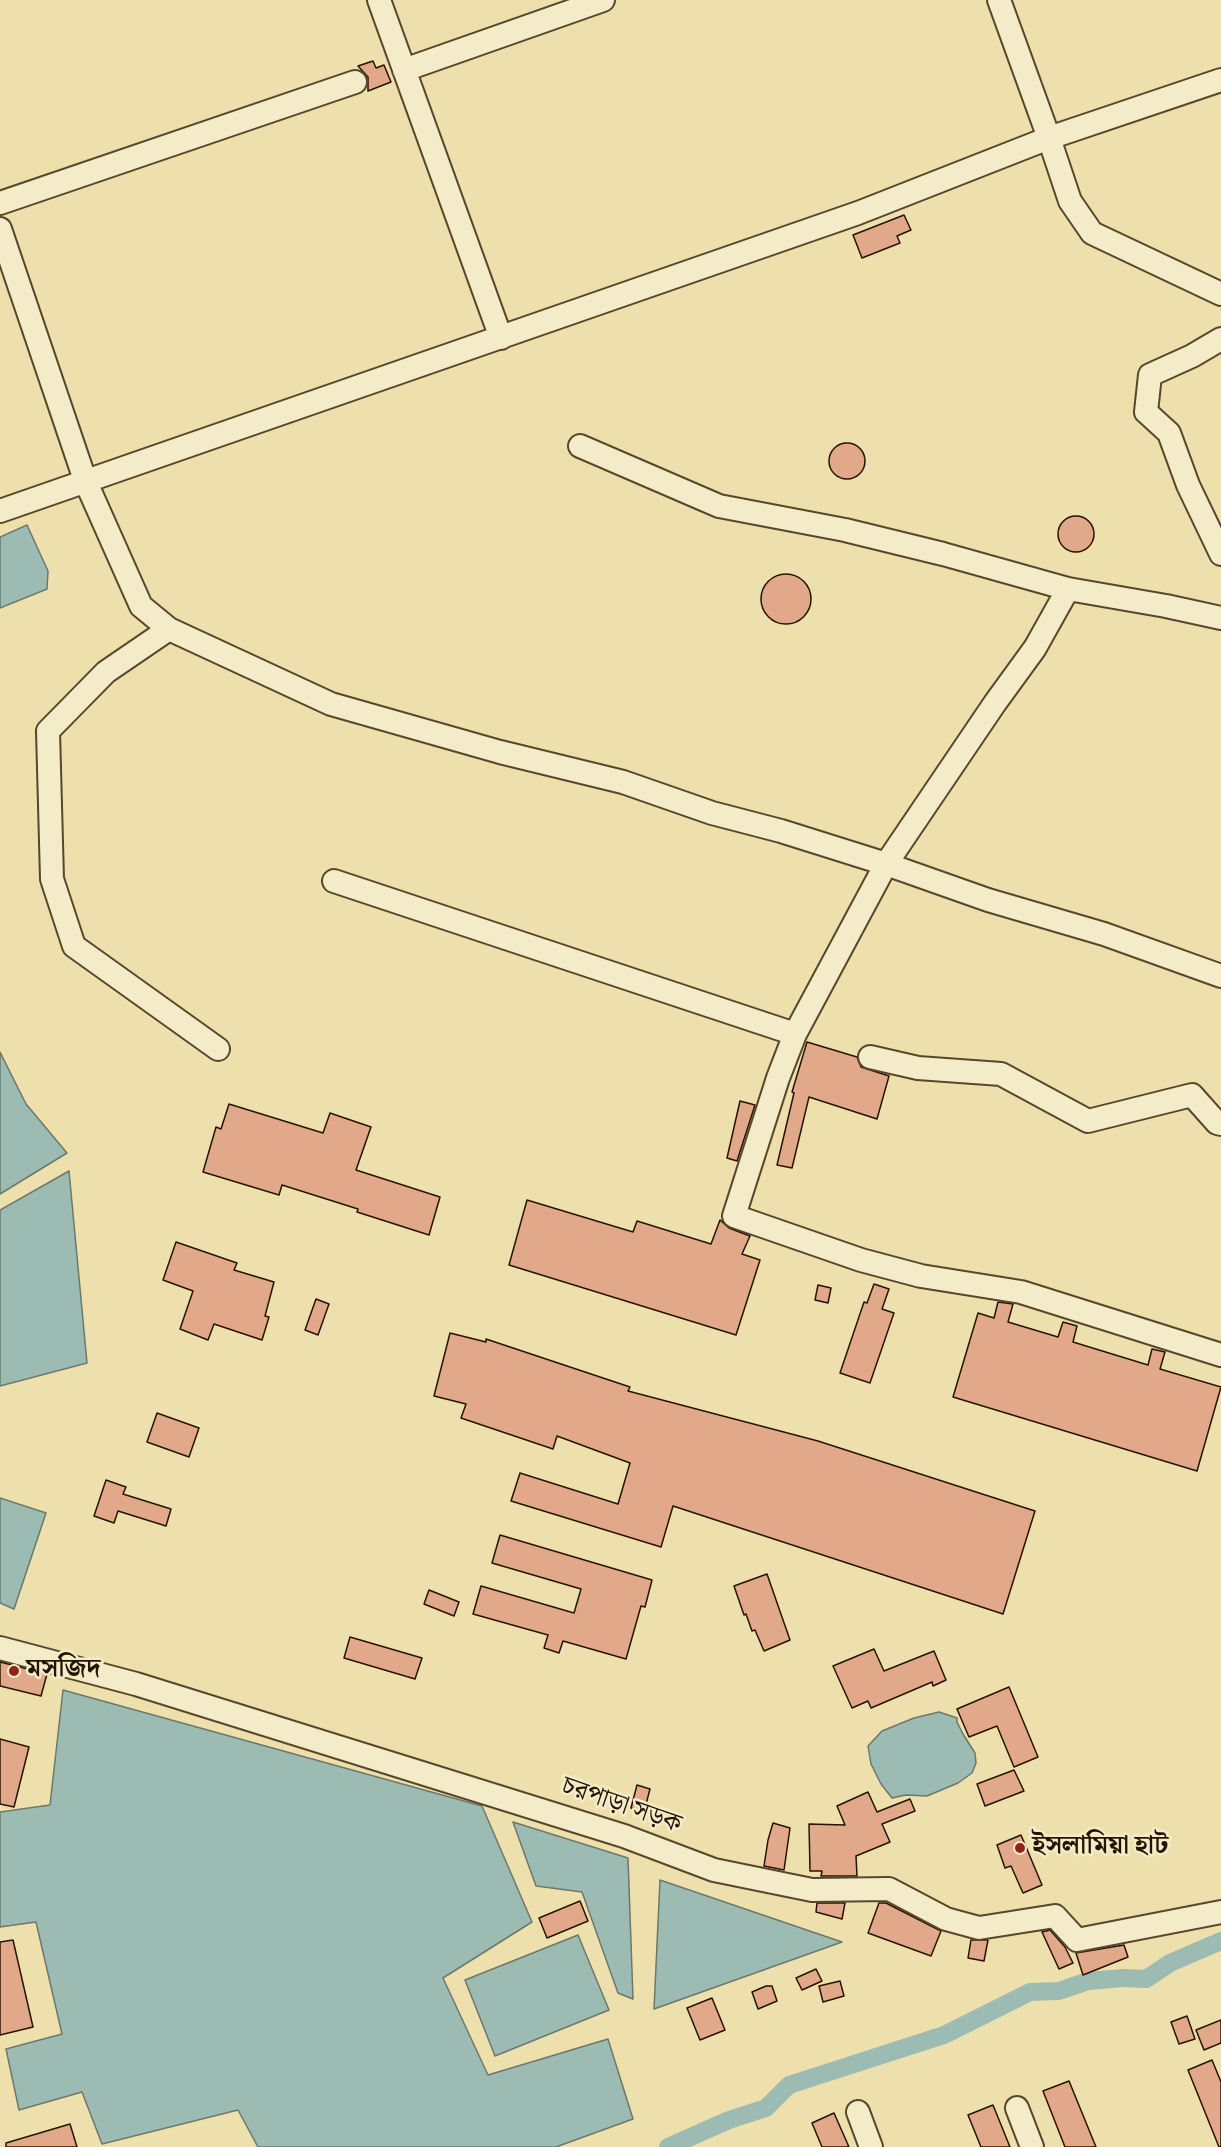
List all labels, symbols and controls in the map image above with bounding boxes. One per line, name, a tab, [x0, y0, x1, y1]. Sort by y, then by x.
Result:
place label: মসজিদ	[26, 1655, 101, 1687]
marker: মসজিদ	[7, 1664, 21, 1678]
street label: চরপাড়া সড়ক	[557, 1772, 685, 1842]
place label: ইসলামিয়া হাট	[1032, 1832, 1169, 1864]
marker: ইসলামিয়া হাট	[1013, 1841, 1027, 1855]

